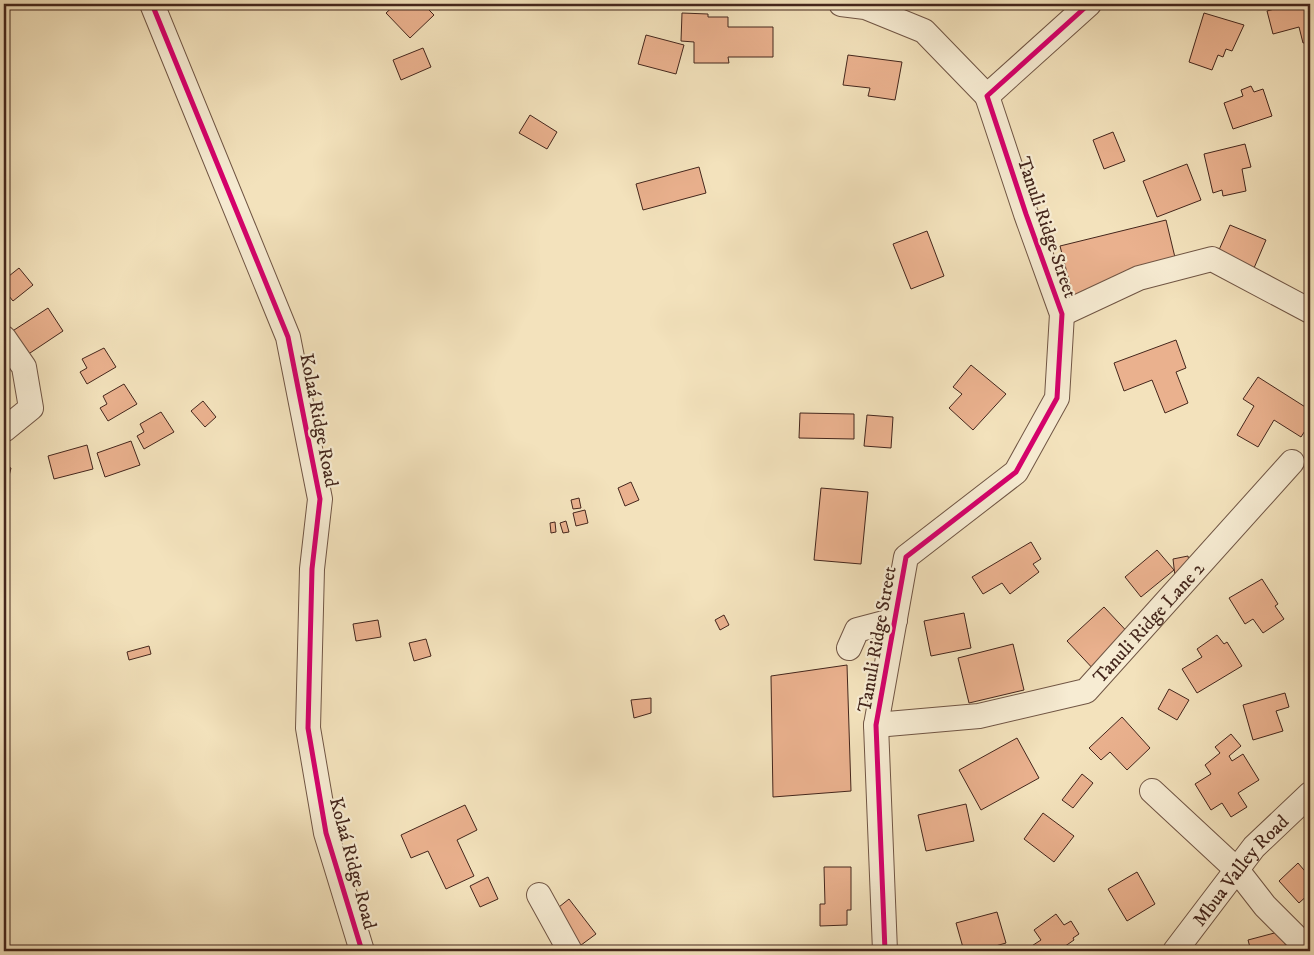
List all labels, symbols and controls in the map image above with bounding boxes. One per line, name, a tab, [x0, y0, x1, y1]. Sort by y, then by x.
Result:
street label: Tanuli Ridge Street	[1012, 154, 1081, 301]
street label: Kolaá Ridge Road	[294, 351, 343, 490]
street label: Tanuli Ridge Lane 2	[1089, 557, 1210, 689]
street label: Tanuli Ridge Street	[853, 565, 902, 714]
street label: Kolaá Ridge Road	[324, 795, 381, 932]
street label: Mbua Valley Road	[1188, 810, 1294, 931]

